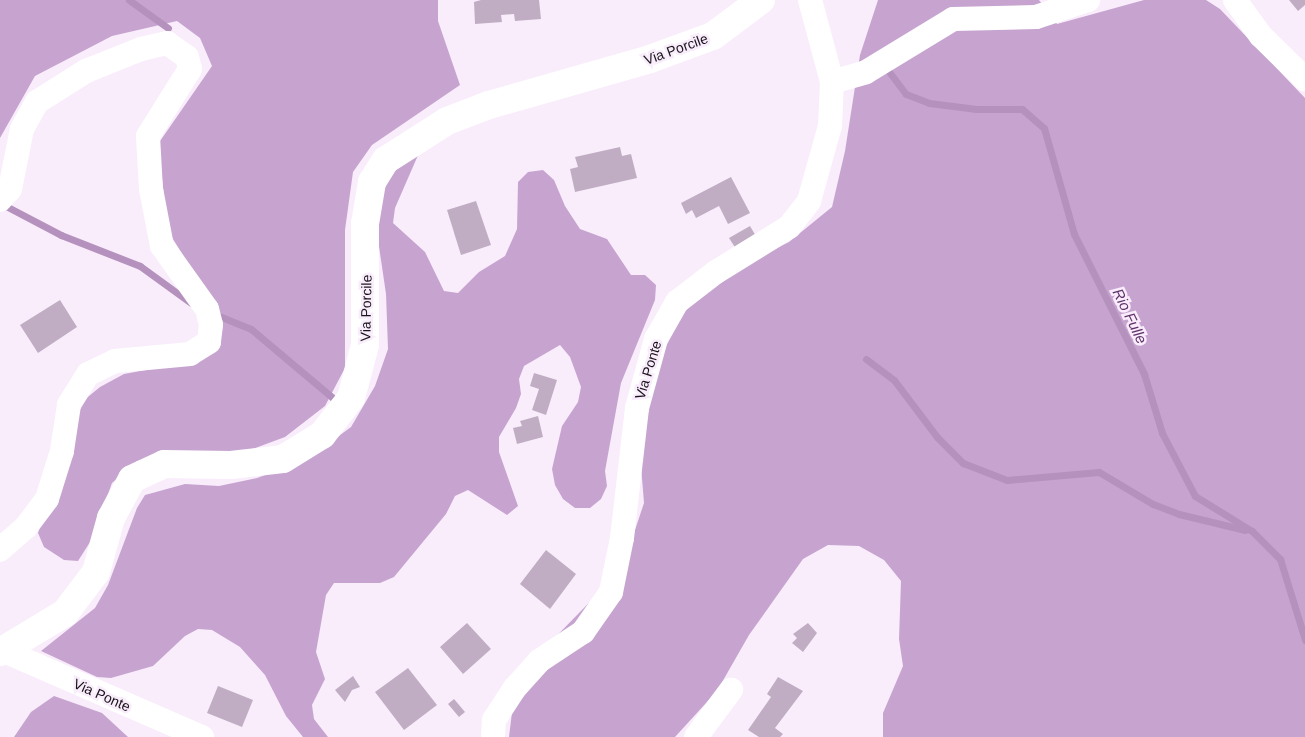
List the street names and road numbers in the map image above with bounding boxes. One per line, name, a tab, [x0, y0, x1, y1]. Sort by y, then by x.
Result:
street label: Via Porcile	[642, 30, 710, 68]
street label: Via Porcile	[357, 275, 375, 341]
street label: Via Ponte	[631, 339, 665, 401]
street label: Via Ponte	[71, 675, 133, 715]

